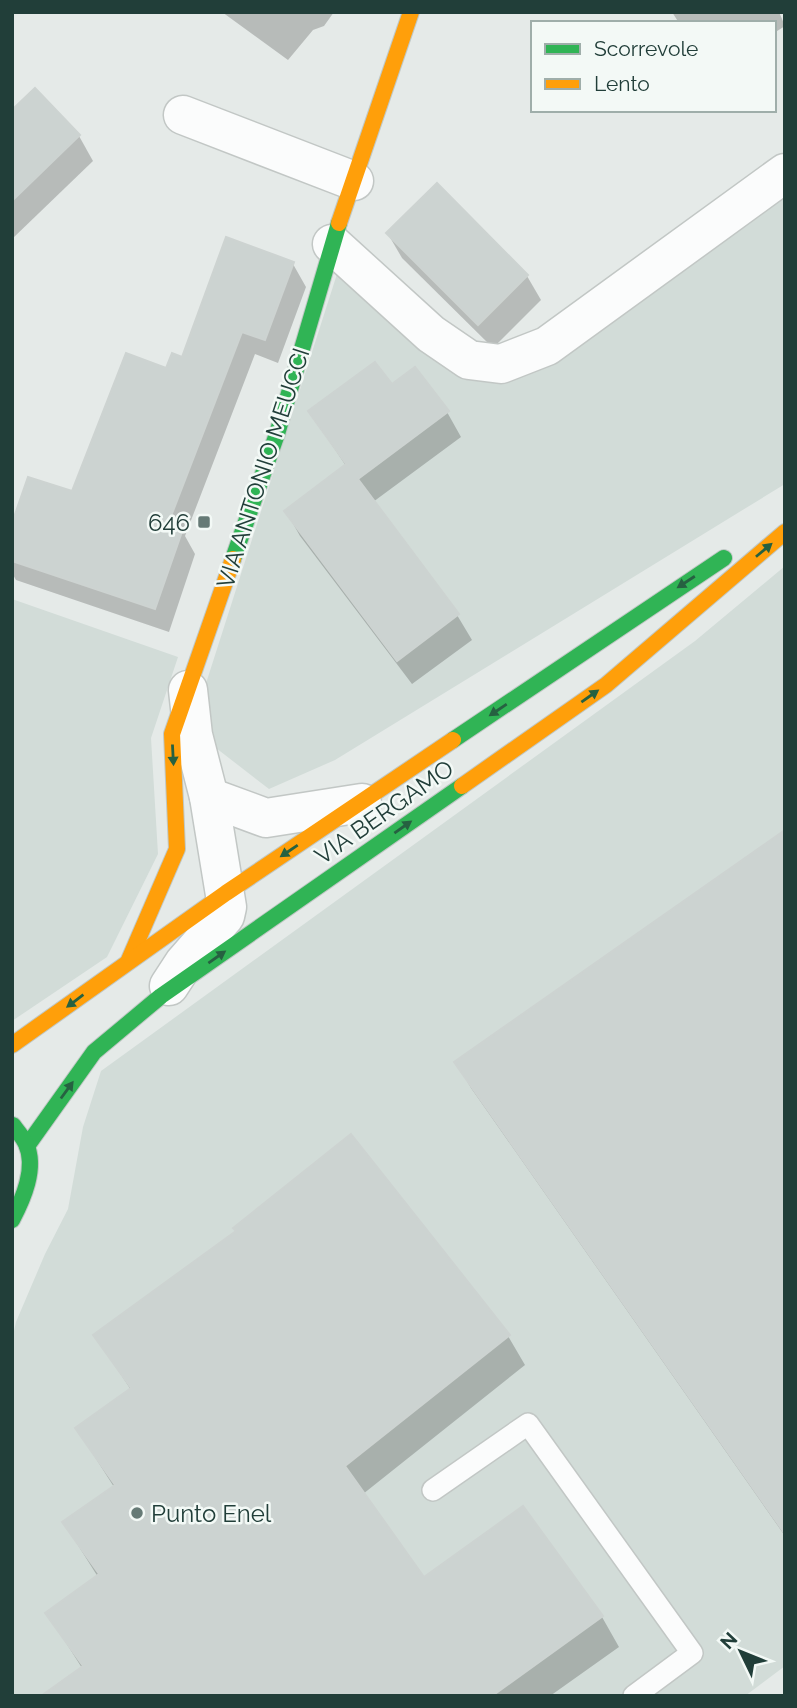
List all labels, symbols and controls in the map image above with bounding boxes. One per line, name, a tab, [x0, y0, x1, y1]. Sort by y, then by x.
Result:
legend	[531, 21, 776, 112]
text: Scorrevole	[594, 36, 698, 61]
text: Lento	[594, 71, 650, 96]
street label: VIA ANTONIO MEUCCI	[210, 344, 316, 592]
place label: 646	[148, 508, 190, 537]
marker: 646	[196, 514, 212, 530]
one-way arrow	[755, 542, 773, 558]
one-way arrow	[677, 575, 695, 589]
one-way arrow	[581, 689, 599, 703]
one-way arrow	[489, 703, 507, 717]
one-way arrow	[168, 745, 179, 767]
street label: VIA BERGAMO	[309, 753, 459, 871]
one-way arrow	[394, 820, 412, 834]
one-way arrow	[279, 845, 299, 858]
one-way arrow	[208, 950, 226, 964]
one-way arrow	[66, 994, 84, 1008]
one-way arrow	[60, 1081, 74, 1099]
place label: Punto Enel	[151, 1499, 272, 1528]
marker: Punto Enel	[129, 1505, 145, 1521]
north arrow	[706, 1617, 776, 1687]
text: N	[716, 1628, 742, 1653]

